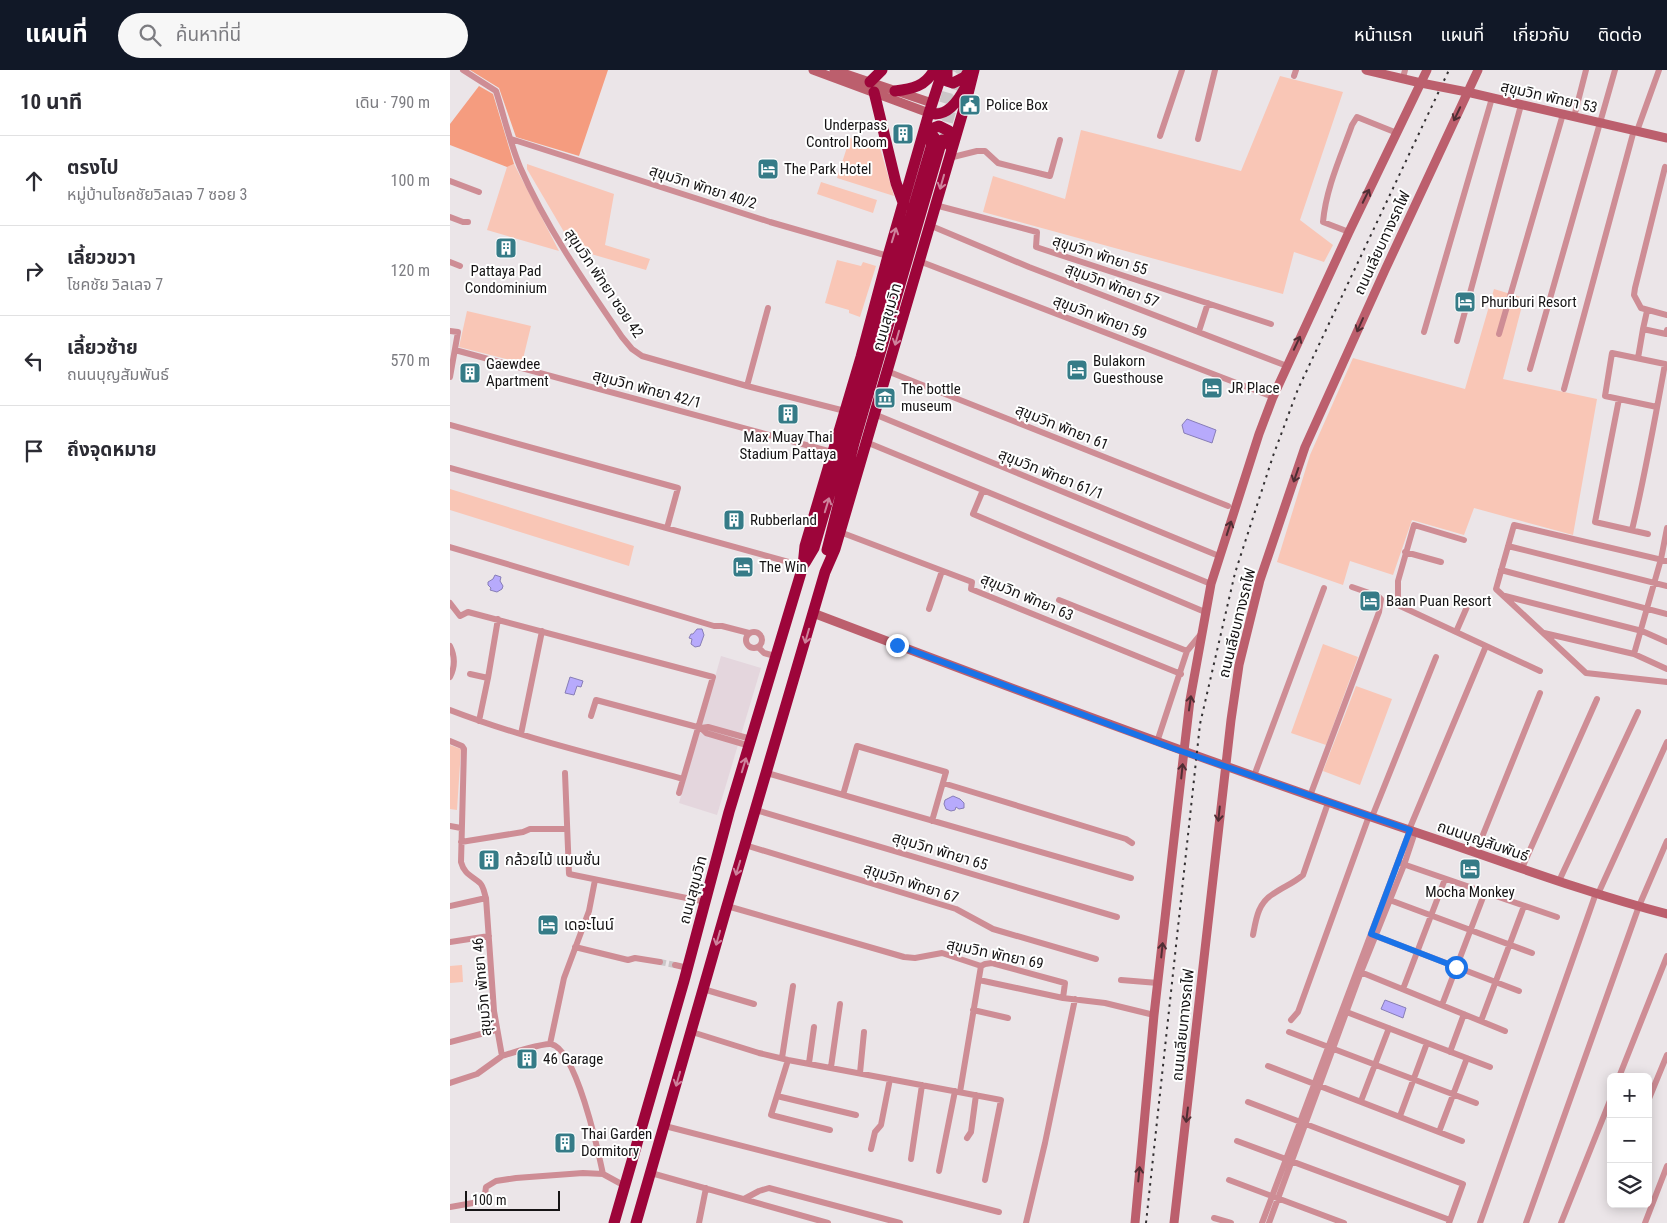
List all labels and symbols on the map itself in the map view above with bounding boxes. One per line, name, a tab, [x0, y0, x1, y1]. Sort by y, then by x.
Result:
street label: สุขุมวิท พัทยา 53	[1499, 77, 1599, 117]
public building icon: Police Box	[958, 93, 982, 117]
place label: Police Box	[986, 96, 1049, 114]
one-way arrow	[1451, 106, 1461, 121]
place label: Underpass Control Room	[806, 116, 887, 151]
building icon: Underpass Control Room	[891, 122, 915, 146]
hotel icon: The Park Hotel	[756, 157, 780, 181]
place label: The Park Hotel	[784, 160, 871, 178]
street label: สุขุมวิท พัทยา 40/2	[647, 161, 759, 213]
one-way arrow	[937, 173, 946, 189]
street label: ถนนเลียบทางรถไฟ	[1350, 188, 1414, 298]
one-way arrow	[1362, 189, 1372, 204]
street label: สุขุมวิท พัทยา ซอย 42	[561, 225, 647, 341]
one-way arrow	[890, 227, 900, 243]
street label: สุขุมวิท พัทยา 55	[1050, 231, 1150, 279]
building icon: Pattaya Pad Condominium	[494, 236, 518, 260]
street label: สุขุมวิท พัทยา 57	[1063, 259, 1161, 311]
place label: Pattaya Pad Condominium	[465, 262, 547, 297]
street label: ถนนสุขุมวิท	[869, 281, 905, 353]
hotel icon: Phuriburi Resort	[1453, 290, 1477, 314]
street label: สุขุมวิท พัทยา 59	[1051, 291, 1149, 343]
place label: Phuriburi Resort	[1481, 293, 1577, 311]
one-way arrow	[1355, 317, 1364, 332]
one-way arrow	[891, 329, 901, 345]
one-way arrow	[1293, 336, 1303, 351]
place label: Bulakorn Guesthouse	[1093, 352, 1163, 387]
place label: Gaewdee Apartment	[486, 355, 549, 390]
hotel icon: Bulakorn Guesthouse	[1065, 358, 1089, 382]
building icon: Gaewdee Apartment	[458, 361, 482, 385]
street label: สุขุมวิท พัทยา 42/1	[591, 366, 703, 412]
hotel icon: JR Place	[1200, 376, 1224, 400]
place label: JR Place	[1228, 379, 1280, 397]
place label: The bottle museum	[901, 380, 961, 415]
museum icon: The bottle museum	[873, 386, 897, 410]
street label: สุขุมวิท พัทยา 61	[1013, 400, 1111, 454]
building icon: Max Muay Thai Stadium Pattaya	[776, 402, 800, 426]
place label: Max Muay Thai Stadium Pattaya	[740, 428, 836, 463]
street label: สุขุมวิท พัทยา 61/1	[996, 445, 1106, 503]
one-way arrow	[1291, 466, 1300, 482]
one-way arrow	[823, 497, 833, 513]
building icon: Rubberland	[722, 508, 746, 532]
place label: Rubberland	[750, 511, 817, 529]
one-way arrow	[1224, 520, 1234, 536]
hotel icon: The Win	[731, 555, 755, 579]
place label: The Win	[759, 558, 807, 576]
street label: ถนนเลียบทางรถไฟ	[1215, 566, 1259, 680]
street label: สุขุมวิท พัทยา 63	[978, 569, 1076, 625]
hotel icon: Baan Puan Resort	[1358, 589, 1382, 613]
place label: Baan Puan Resort	[1386, 592, 1491, 610]
one-way arrow	[801, 627, 811, 643]
route end	[886, 634, 909, 657]
one-way arrow	[1185, 695, 1195, 711]
one-way arrow	[739, 758, 749, 774]
one-way arrow	[1177, 763, 1187, 779]
one-way arrow	[1214, 806, 1224, 822]
street label: ถนนบุญสัมพันธ์	[1435, 817, 1531, 865]
street label: สุขุมวิท พัทยา 65	[890, 828, 990, 874]
building icon: กล้วยไม้ แมนชั่น	[477, 848, 501, 872]
place label: กล้วยไม้ แมนชั่น	[505, 850, 600, 869]
street label: ถนนสุขุมวิท	[675, 854, 711, 926]
hotel icon: Mocha Monkey	[1458, 857, 1482, 881]
street label: สุขุมวิท พัทยา 67	[861, 859, 961, 907]
one-way arrow	[733, 860, 743, 876]
place label: Mocha Monkey	[1425, 883, 1515, 901]
hotel icon: เดอะไนน์	[536, 913, 560, 937]
place label: เดอะไนน์	[564, 916, 614, 934]
one-way arrow	[712, 929, 722, 945]
street label: สุขุมวิท พัทยา 69	[945, 935, 1045, 973]
street label: สุขุมวิท พัทยา 46	[469, 937, 495, 1037]
one-way arrow	[1157, 942, 1167, 958]
route start	[1445, 956, 1468, 979]
street label: ถนนเลียบทางรถไฟ	[1168, 968, 1198, 1082]
building icon: 46 Garage	[515, 1047, 539, 1071]
place label: 46 Garage	[543, 1050, 603, 1068]
one-way arrow	[673, 1071, 683, 1087]
one-way arrow	[1182, 1107, 1192, 1123]
place label: Thai Garden Dormitory	[581, 1125, 652, 1160]
building icon: Thai Garden Dormitory	[553, 1131, 577, 1155]
one-way arrow	[1135, 1167, 1144, 1183]
scale bar	[465, 1188, 560, 1211]

